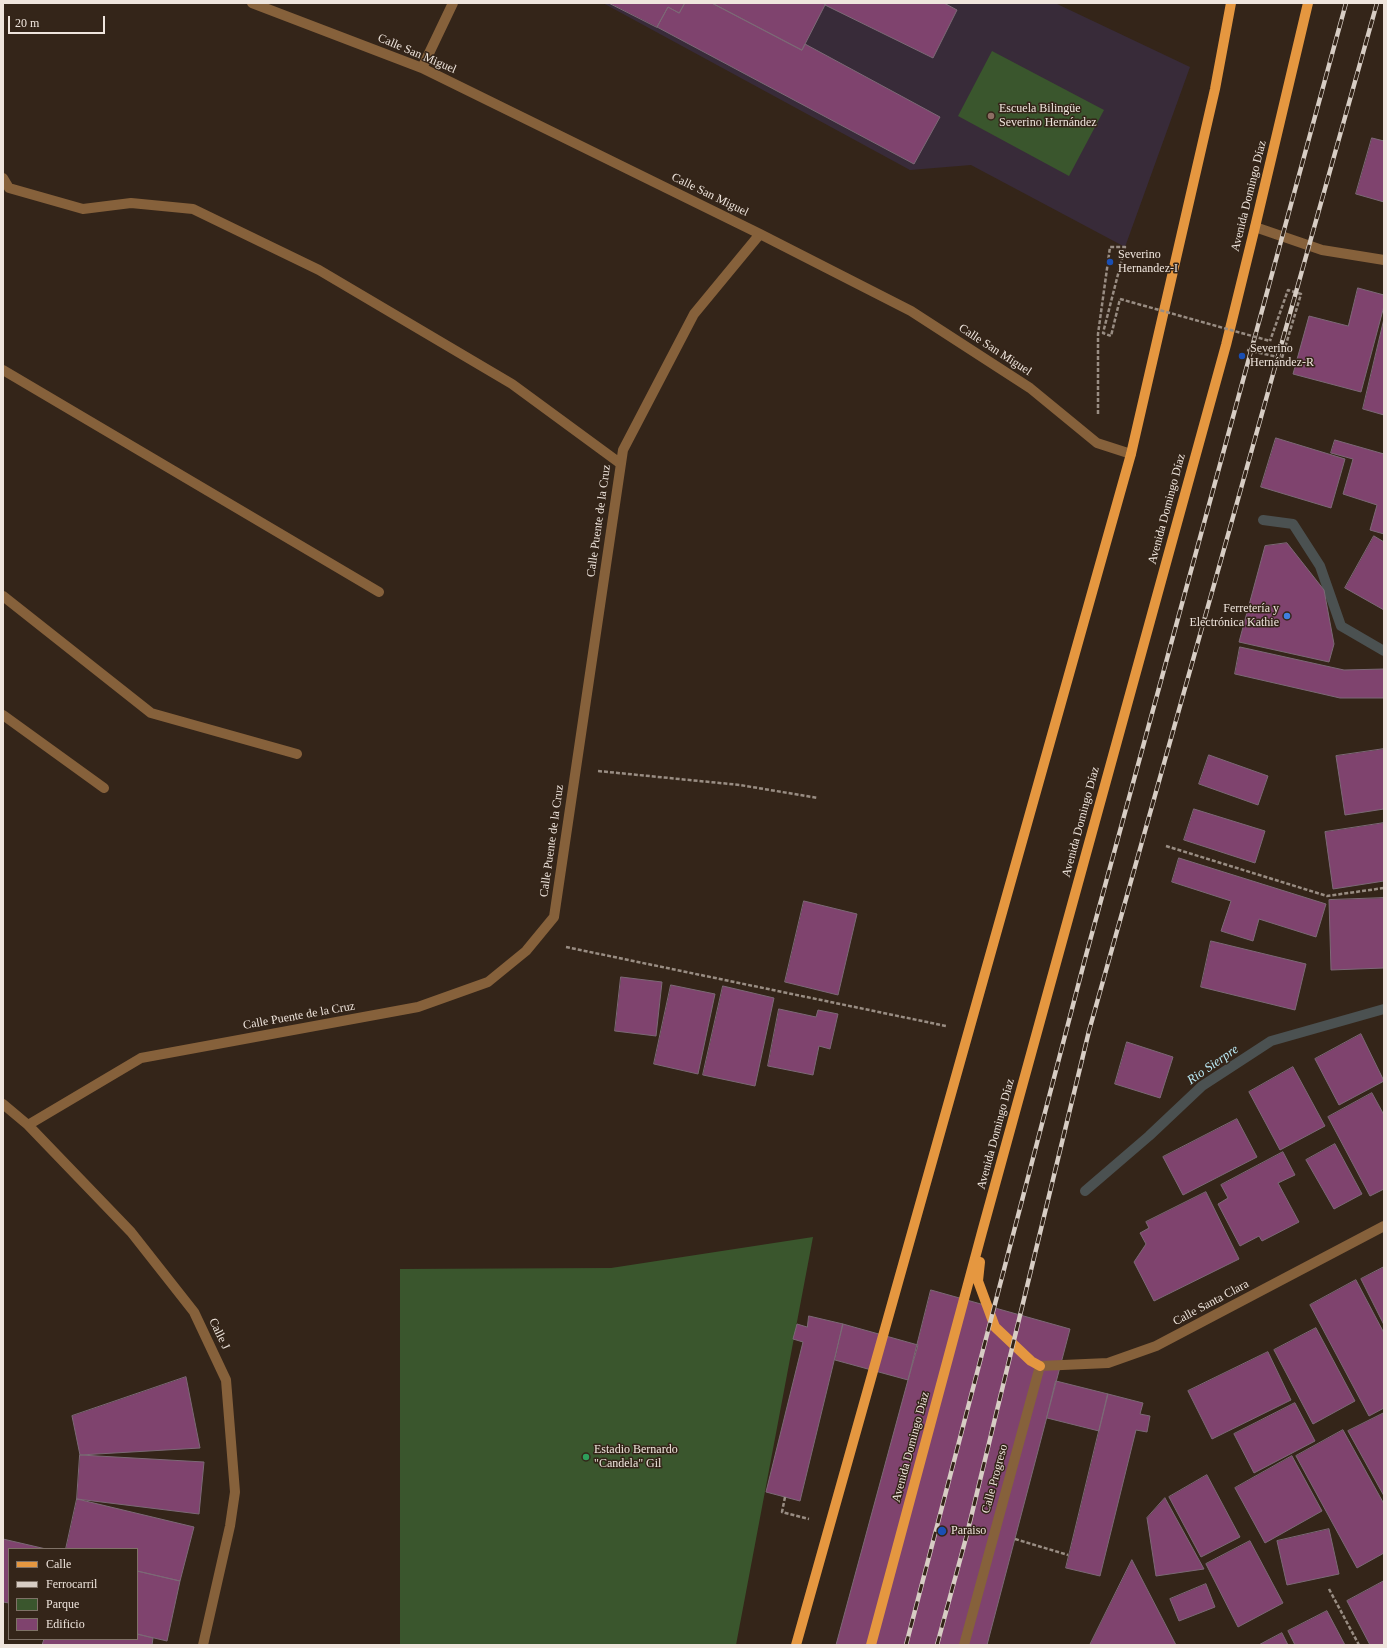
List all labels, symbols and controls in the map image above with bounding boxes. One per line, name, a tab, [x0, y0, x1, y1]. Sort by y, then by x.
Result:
scale bar	[10, 8, 107, 34]
text: 20 m	[15, 16, 39, 30]
street label: Calle San Miguel	[376, 31, 458, 77]
place label: Escuela Bilingüe Severino Hernández	[999, 102, 1097, 130]
marker: Escuela Bilingüe Severino Hernández	[986, 111, 996, 121]
street label: Avenida Domingo Díaz	[1228, 139, 1270, 253]
street label: Calle San Miguel	[669, 170, 751, 220]
place label: Severino Hernandez-I	[1118, 248, 1178, 276]
marker: Severino Hernandez-I	[1105, 257, 1115, 267]
street label: Calle San Miguel	[956, 321, 1034, 379]
place label: Severino Hernández-R	[1250, 342, 1314, 370]
marker: Severino Hernández-R	[1237, 351, 1247, 361]
street label: Avenida Domingo Díaz	[1145, 452, 1189, 566]
street label: Calle Puente de la Cruz	[584, 464, 614, 578]
place label: Ferretería y Electrónica Kathie	[1189, 602, 1279, 630]
marker: Ferretería y Electrónica Kathie	[1282, 611, 1292, 621]
street label: Avenida Domingo Díaz	[1059, 765, 1103, 879]
street label: Calle Puente de la Cruz	[537, 784, 567, 898]
street label: Calle Puente de la Cruz	[242, 999, 356, 1033]
water label: Rio Sierpre	[1184, 1042, 1242, 1088]
street label: Avenida Domingo Díaz	[974, 1077, 1018, 1191]
street label: Calle Santa Clara	[1171, 1277, 1251, 1329]
street label: Calle J	[205, 1316, 233, 1352]
street label: Avenida Domingo Díaz	[889, 1390, 933, 1504]
place label: Estadio Bernardo "Candela" Gil	[594, 1443, 678, 1471]
street label: Calle Progreso	[979, 1443, 1011, 1515]
marker: Estadio Bernardo "Candela" Gil	[581, 1452, 591, 1462]
place label: Paraiso	[951, 1524, 986, 1538]
marker: Paraiso	[936, 1525, 948, 1537]
legend	[8, 1548, 138, 1640]
text: Calle	[46, 1557, 71, 1571]
text: Ferrocarril	[46, 1577, 97, 1591]
text: Parque	[46, 1597, 79, 1611]
text: Edificio	[46, 1617, 85, 1631]

